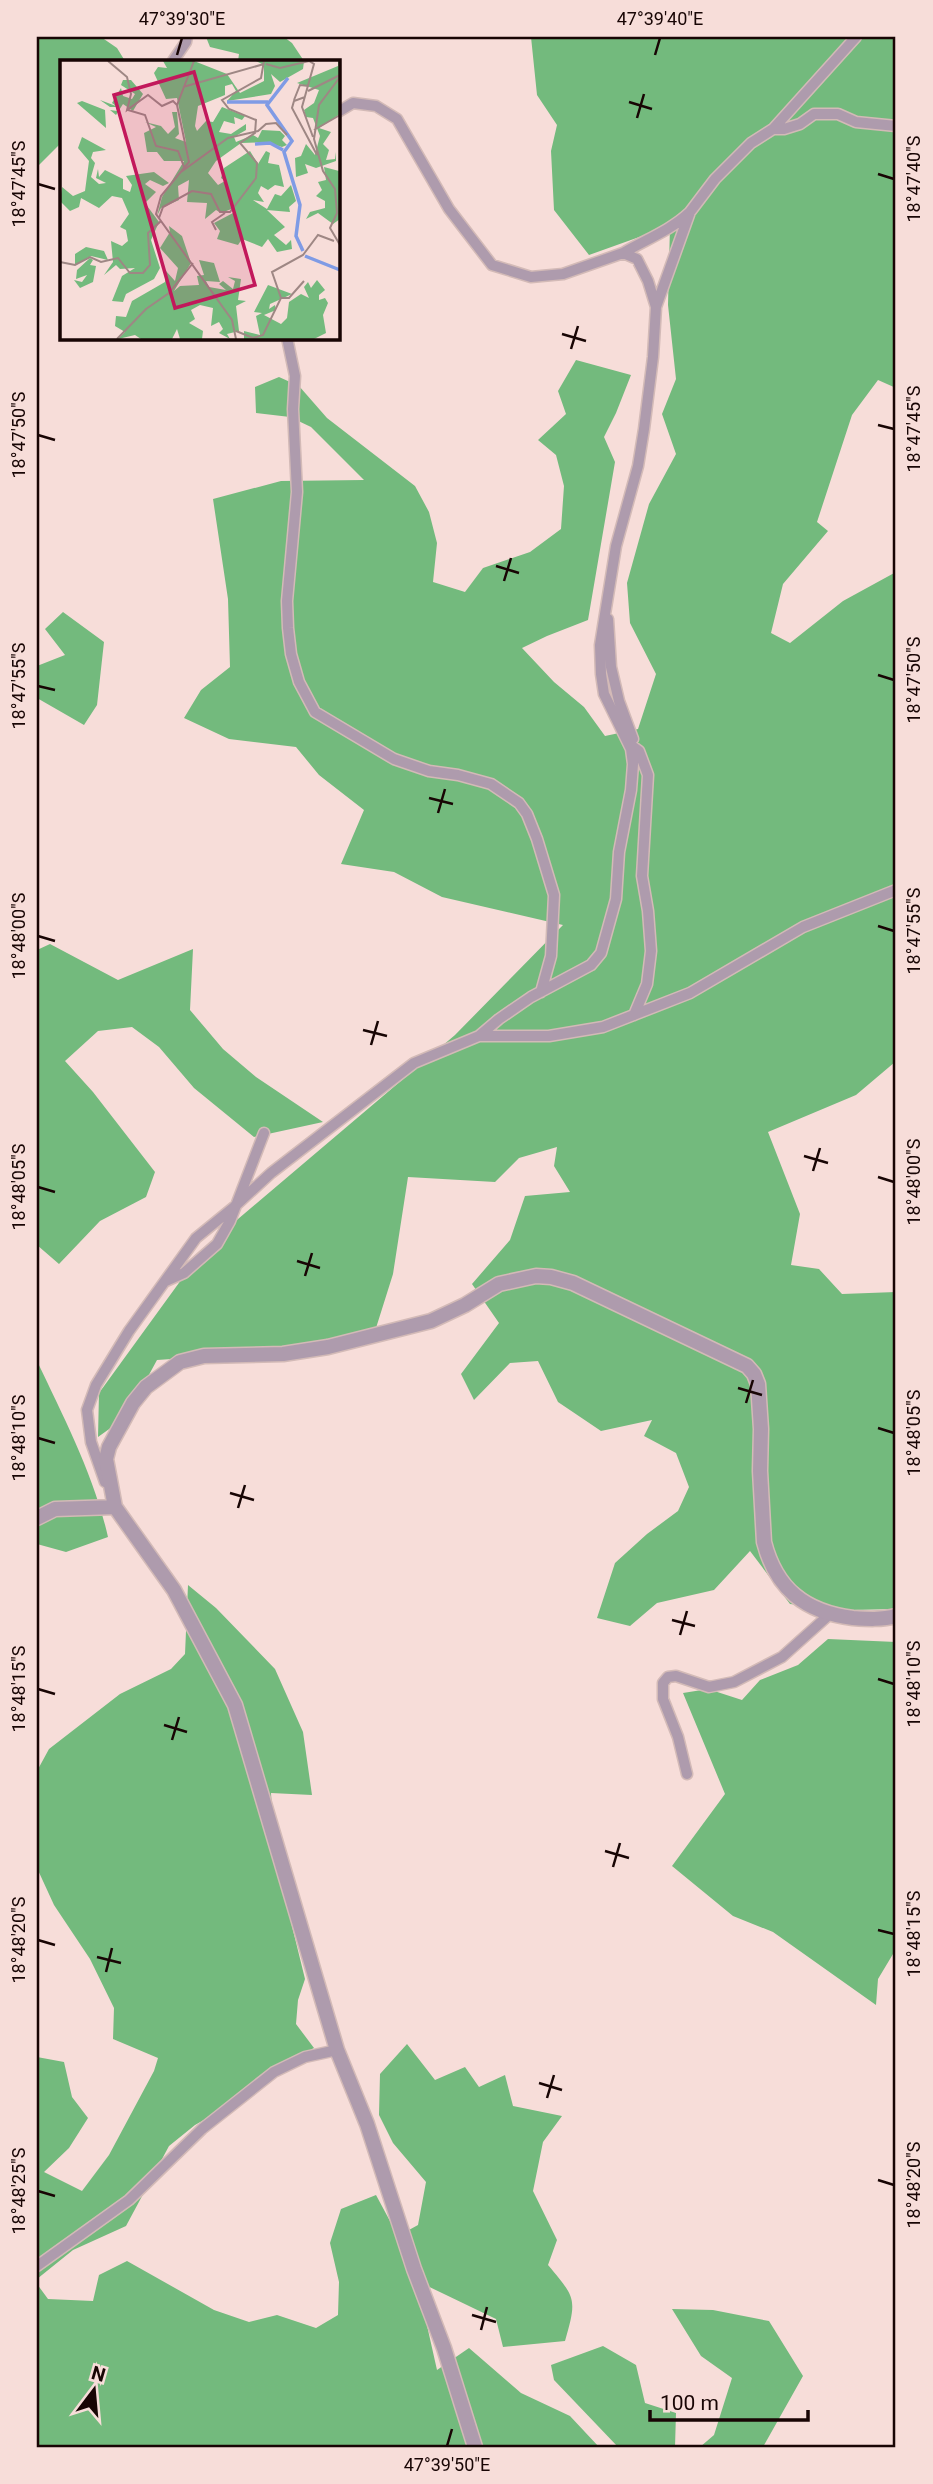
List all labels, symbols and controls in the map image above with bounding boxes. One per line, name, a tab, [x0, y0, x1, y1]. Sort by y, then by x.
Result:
text: 47°39'30"E	[139, 8, 225, 29]
text: 47°39'40"E	[617, 8, 703, 29]
inset map	[60, 60, 340, 340]
text: 18°47'40"S	[903, 135, 924, 223]
text: 18°47'45"S	[8, 140, 29, 228]
text: 18°47'45"S	[903, 385, 924, 473]
text: 18°47'50"S	[8, 391, 29, 479]
text: 18°47'50"S	[903, 636, 924, 724]
text: 18°47'55"S	[8, 642, 29, 730]
text: 18°47'55"S	[903, 887, 924, 975]
text: 18°48'00"S	[8, 892, 29, 980]
text: 18°48'00"S	[903, 1138, 924, 1226]
text: 18°48'05"S	[8, 1143, 29, 1231]
text: 18°48'05"S	[903, 1389, 924, 1477]
text: 18°48'10"S	[8, 1394, 29, 1482]
text: 18°48'10"S	[903, 1640, 924, 1728]
text: 18°48'15"S	[8, 1645, 29, 1733]
text: 18°48'15"S	[903, 1890, 924, 1978]
text: 18°48'20"S	[8, 1896, 29, 1984]
text: 18°48'20"S	[903, 2141, 924, 2229]
text: 18°48'25"S	[8, 2147, 29, 2235]
north arrow	[60, 2354, 130, 2424]
text: N	[89, 2361, 108, 2387]
scale bar	[650, 2379, 807, 2423]
text: 100 m	[660, 2391, 719, 2415]
text: 47°39'50"E	[404, 2454, 490, 2475]

